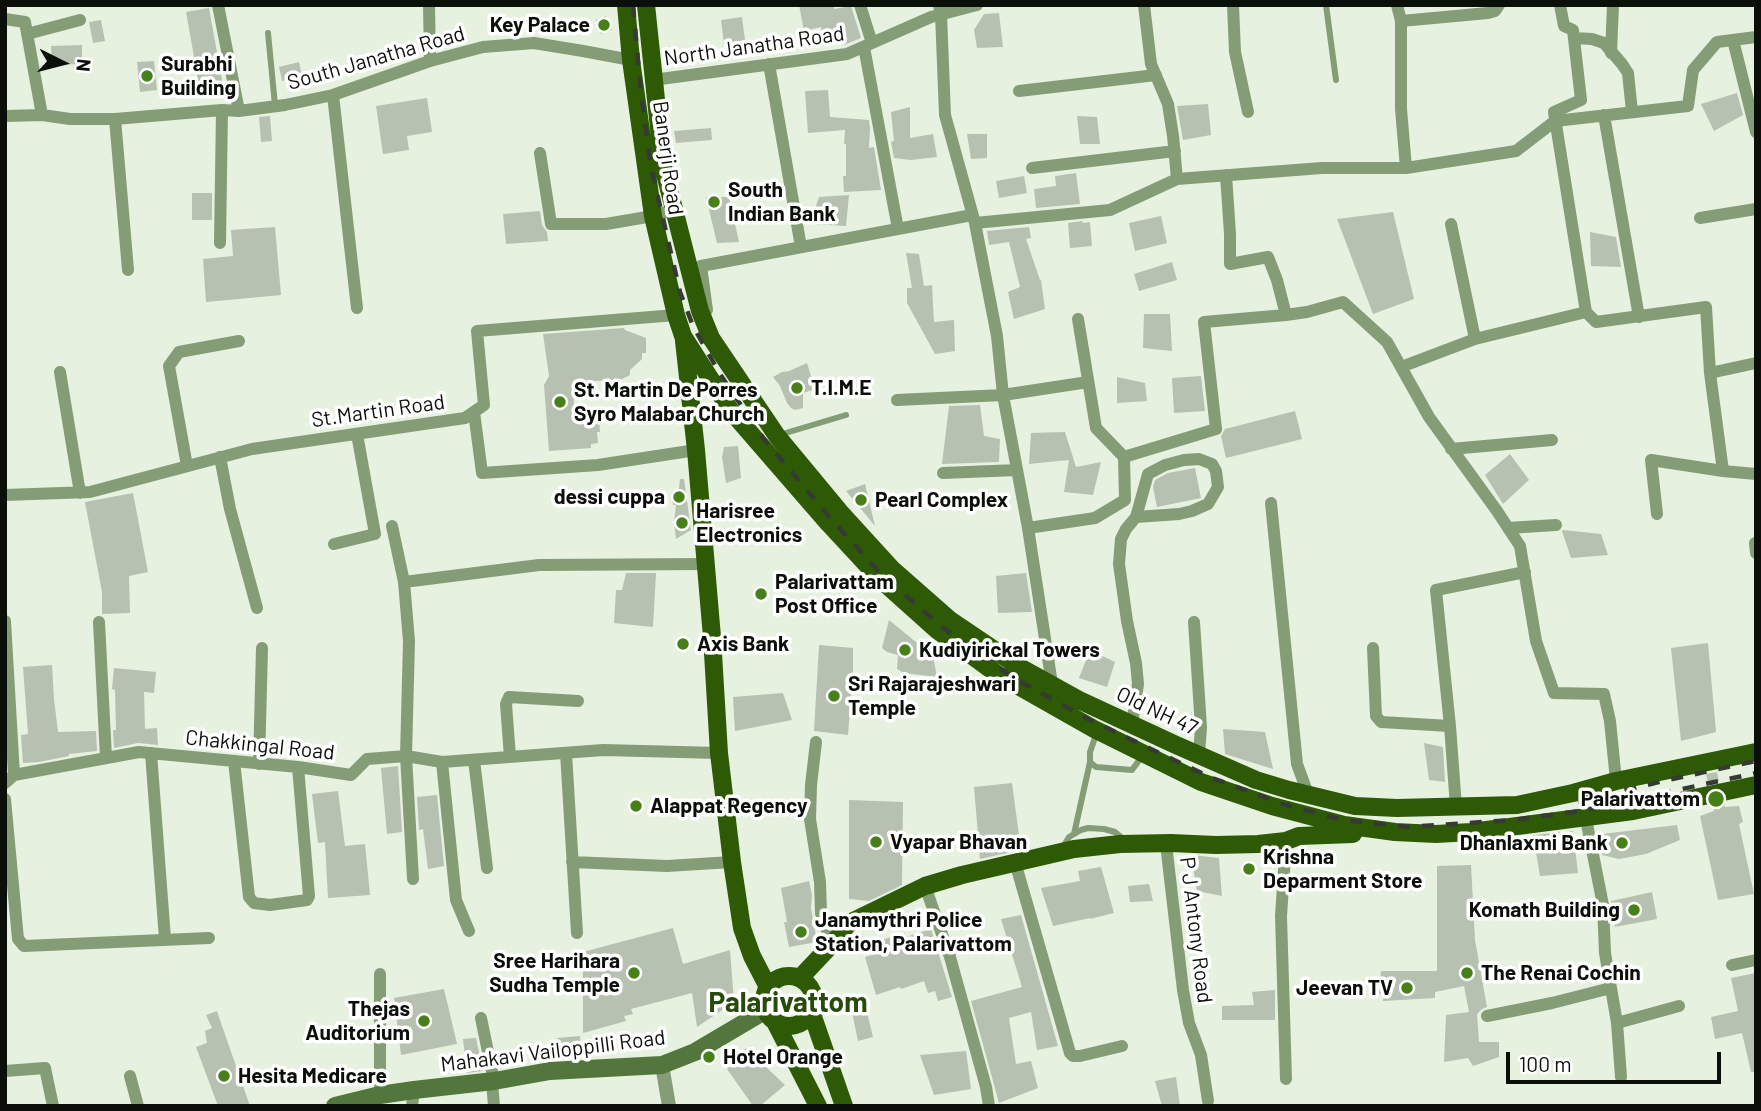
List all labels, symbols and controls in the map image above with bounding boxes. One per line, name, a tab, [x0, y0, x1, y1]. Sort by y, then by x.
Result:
place label: Key Palace	[490, 12, 590, 38]
marker: Key Palace	[596, 17, 612, 33]
street label: South Janatha Road	[284, 21, 468, 95]
street label: North Janatha Road	[662, 21, 846, 71]
north arrow	[28, 28, 98, 98]
place label: Surabhi Building	[161, 51, 236, 101]
text: N	[72, 58, 96, 73]
marker: Surabhi Building	[139, 68, 155, 84]
street label: Banerji Road	[648, 99, 688, 217]
place label: South Indian Bank	[728, 177, 836, 227]
marker: South Indian Bank	[706, 194, 722, 210]
place label: T.I.M.E	[811, 375, 872, 401]
place label: St. Martin De Porres Syro Malabar Church	[574, 377, 765, 427]
marker: T.I.M.E	[789, 380, 805, 396]
street label: St.Martin Road	[310, 389, 446, 433]
marker: St. Martin De Porres Syro Malabar Church	[552, 394, 568, 410]
place label: dessi cuppa	[554, 484, 665, 510]
place label: Pearl Complex	[875, 487, 1008, 513]
marker: dessi cuppa	[671, 489, 687, 505]
marker: Pearl Complex	[853, 492, 869, 508]
place label: Harisree Electronics	[696, 498, 802, 548]
marker: Harisree Electronics	[674, 515, 690, 531]
place label: Palarivattam Post Office	[775, 569, 894, 619]
marker: Palarivattam Post Office	[753, 586, 769, 602]
place label: Axis Bank	[697, 631, 789, 657]
marker: Axis Bank	[675, 636, 691, 652]
place label: Kudiyirickal Towers	[919, 637, 1100, 663]
marker: Kudiyirickal Towers	[897, 642, 913, 658]
place label: Sri Rajarajeshwari Temple	[848, 671, 1016, 721]
street label: Old NH 47	[1112, 681, 1202, 741]
marker: Sri Rajarajeshwari Temple	[826, 688, 842, 704]
street label: Chakkingal Road	[184, 725, 336, 765]
place label: Palarivattom	[1581, 786, 1700, 812]
marker: Palarivattom	[1706, 789, 1726, 809]
place label: Alappat Regency	[650, 793, 808, 819]
marker: Alappat Regency	[628, 798, 644, 814]
place label: Vyapar Bhavan	[890, 829, 1027, 855]
place label: Dhanlaxmi Bank	[1460, 830, 1608, 856]
marker: Vyapar Bhavan	[868, 834, 884, 850]
marker: Dhanlaxmi Bank	[1614, 835, 1630, 851]
place label: Krishna Deparment Store	[1263, 844, 1422, 894]
street label: P J Antony Road	[1175, 855, 1217, 1005]
marker: Krishna Deparment Store	[1241, 861, 1257, 877]
place label: Komath Building	[1469, 897, 1620, 923]
marker: Komath Building	[1626, 902, 1642, 918]
place label: Janamythri Police Station, Palarivattom	[815, 907, 1012, 957]
marker: Janamythri Police Station, Palarivattom	[793, 924, 809, 940]
place label: Sree Harihara Sudha Temple	[489, 948, 620, 998]
place label: The Renai Cochin	[1481, 960, 1641, 986]
marker: Sree Harihara Sudha Temple	[626, 965, 642, 981]
marker: The Renai Cochin	[1459, 965, 1475, 981]
place label: Jeevan TV	[1296, 975, 1393, 1001]
marker: Jeevan TV	[1399, 980, 1415, 996]
district label: Palarivattom	[708, 986, 868, 1020]
place label: Thejas Auditorium	[305, 996, 410, 1046]
marker: Thejas Auditorium	[416, 1013, 432, 1029]
street label: Mahakavi Vailoppilli Road	[439, 1025, 667, 1077]
scale bar	[1509, 1038, 1724, 1082]
place label: Hotel Orange	[723, 1044, 843, 1070]
marker: Hotel Orange	[701, 1049, 717, 1065]
text: 100 m	[1519, 1051, 1572, 1076]
place label: Hesita Medicare	[238, 1063, 387, 1089]
marker: Hesita Medicare	[216, 1068, 232, 1084]

